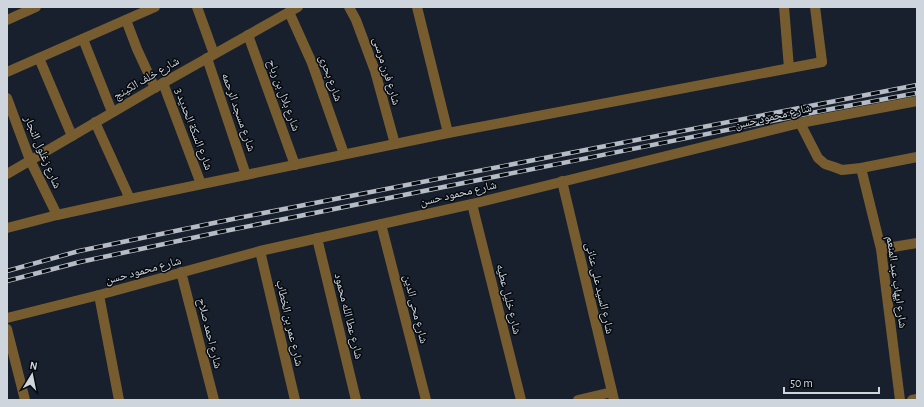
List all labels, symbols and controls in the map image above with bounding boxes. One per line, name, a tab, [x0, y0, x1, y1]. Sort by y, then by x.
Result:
street label: شارع فرن مرسى	[369, 36, 403, 107]
street label: شارع بحرى	[315, 53, 345, 104]
street label: شارع خلف الكينج	[111, 54, 182, 103]
street label: شارع بلال بن رباح	[264, 58, 303, 133]
street label: شارع مسجد الرحمه	[218, 71, 258, 154]
street label: شارع السكة الحديد 3	[171, 86, 215, 173]
street label: شارع محمود حسن	[733, 101, 813, 133]
street label: شارع زغلول النجار	[20, 113, 64, 191]
street label: شارع محمود حسن	[418, 178, 498, 210]
street label: شارع ايهاب عبد المنعم	[883, 235, 909, 329]
street label: شارع السيد على عنانى	[582, 241, 616, 335]
street label: شارع محمود حسن	[104, 254, 183, 288]
street label: شارع خليل عطيه	[493, 263, 524, 336]
street label: شارع عطا الله محمود	[331, 272, 366, 361]
street label: شارع محى الدين	[400, 273, 430, 345]
street label: شارع عمر بن الخطاب	[272, 279, 306, 368]
street label: شارع احمد صلاح	[193, 296, 225, 370]
north arrow	[12, 355, 52, 395]
text: N	[29, 360, 38, 372]
scale bar	[784, 369, 879, 395]
text: 50 m	[790, 377, 813, 389]

